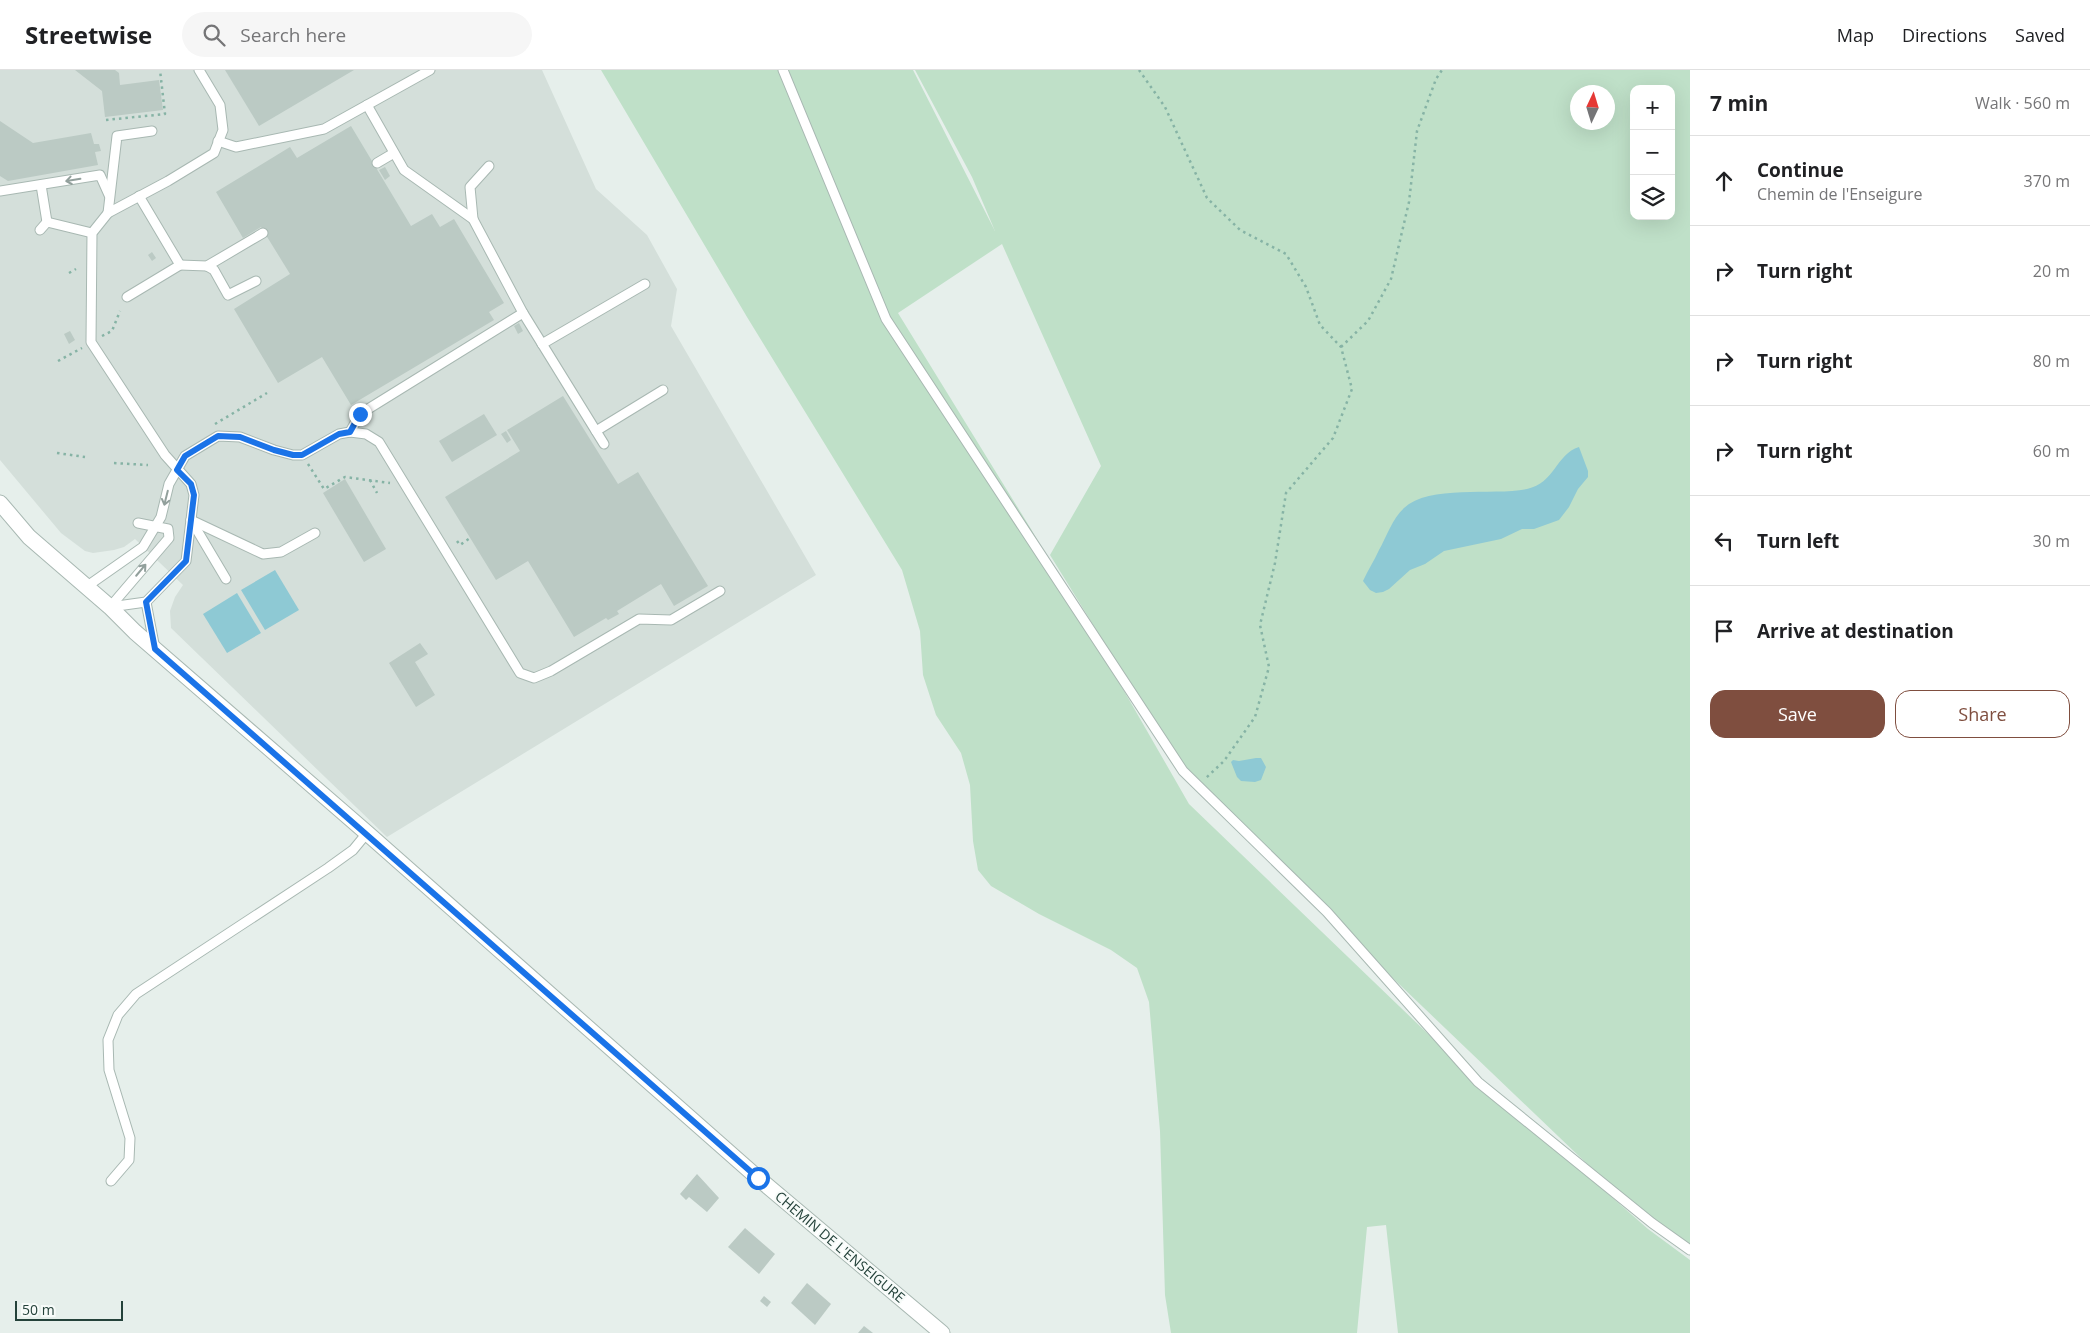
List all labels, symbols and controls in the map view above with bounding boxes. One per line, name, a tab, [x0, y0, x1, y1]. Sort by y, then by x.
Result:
search box	[182, 12, 532, 57]
text: Streetwise	[25, 18, 152, 51]
icon: search	[200, 21, 228, 49]
text: Search here	[240, 22, 346, 48]
text: Map	[1837, 23, 1874, 47]
text: Directions	[1902, 23, 1987, 47]
text: Saved	[2015, 23, 2065, 47]
north arrow	[1570, 85, 1615, 130]
map controls	[1630, 85, 1675, 220]
button: +	[1630, 85, 1675, 130]
text: 7 min	[1710, 89, 1768, 117]
text: Walk · 560 m	[1975, 92, 2070, 114]
button: −	[1630, 130, 1675, 175]
text: Continue	[1757, 157, 1844, 183]
icon: ahead	[1710, 167, 1738, 195]
text: 370 m	[2024, 170, 2070, 192]
one-way arrow	[65, 175, 81, 185]
button: layers	[1630, 175, 1675, 220]
text: Chemin de l'Enseigure	[1757, 183, 1923, 205]
icon: right	[1710, 257, 1738, 285]
text: Turn right	[1757, 258, 1852, 284]
text: 20 m	[2033, 260, 2070, 282]
icon: right	[1710, 347, 1738, 375]
text: Turn right	[1757, 348, 1852, 374]
text: 80 m	[2033, 350, 2070, 372]
route end	[349, 403, 372, 426]
icon: right	[1710, 437, 1738, 465]
text: Turn right	[1757, 438, 1852, 464]
text: 60 m	[2033, 440, 2070, 462]
one-way arrow	[161, 490, 170, 506]
icon: left	[1710, 527, 1738, 555]
text: Turn left	[1757, 528, 1839, 554]
text: 30 m	[2033, 530, 2070, 552]
one-way arrow	[135, 564, 146, 577]
icon: arrive	[1710, 617, 1738, 645]
text: Arrive at destination	[1757, 618, 1954, 644]
button: Save	[1710, 690, 1885, 738]
button: Share	[1895, 690, 2070, 738]
route start	[747, 1167, 770, 1190]
street label: CHEMIN DE L'ENSEIGURE	[771, 1187, 909, 1307]
scale bar	[15, 1298, 122, 1321]
text: 50 m	[22, 1300, 55, 1319]

